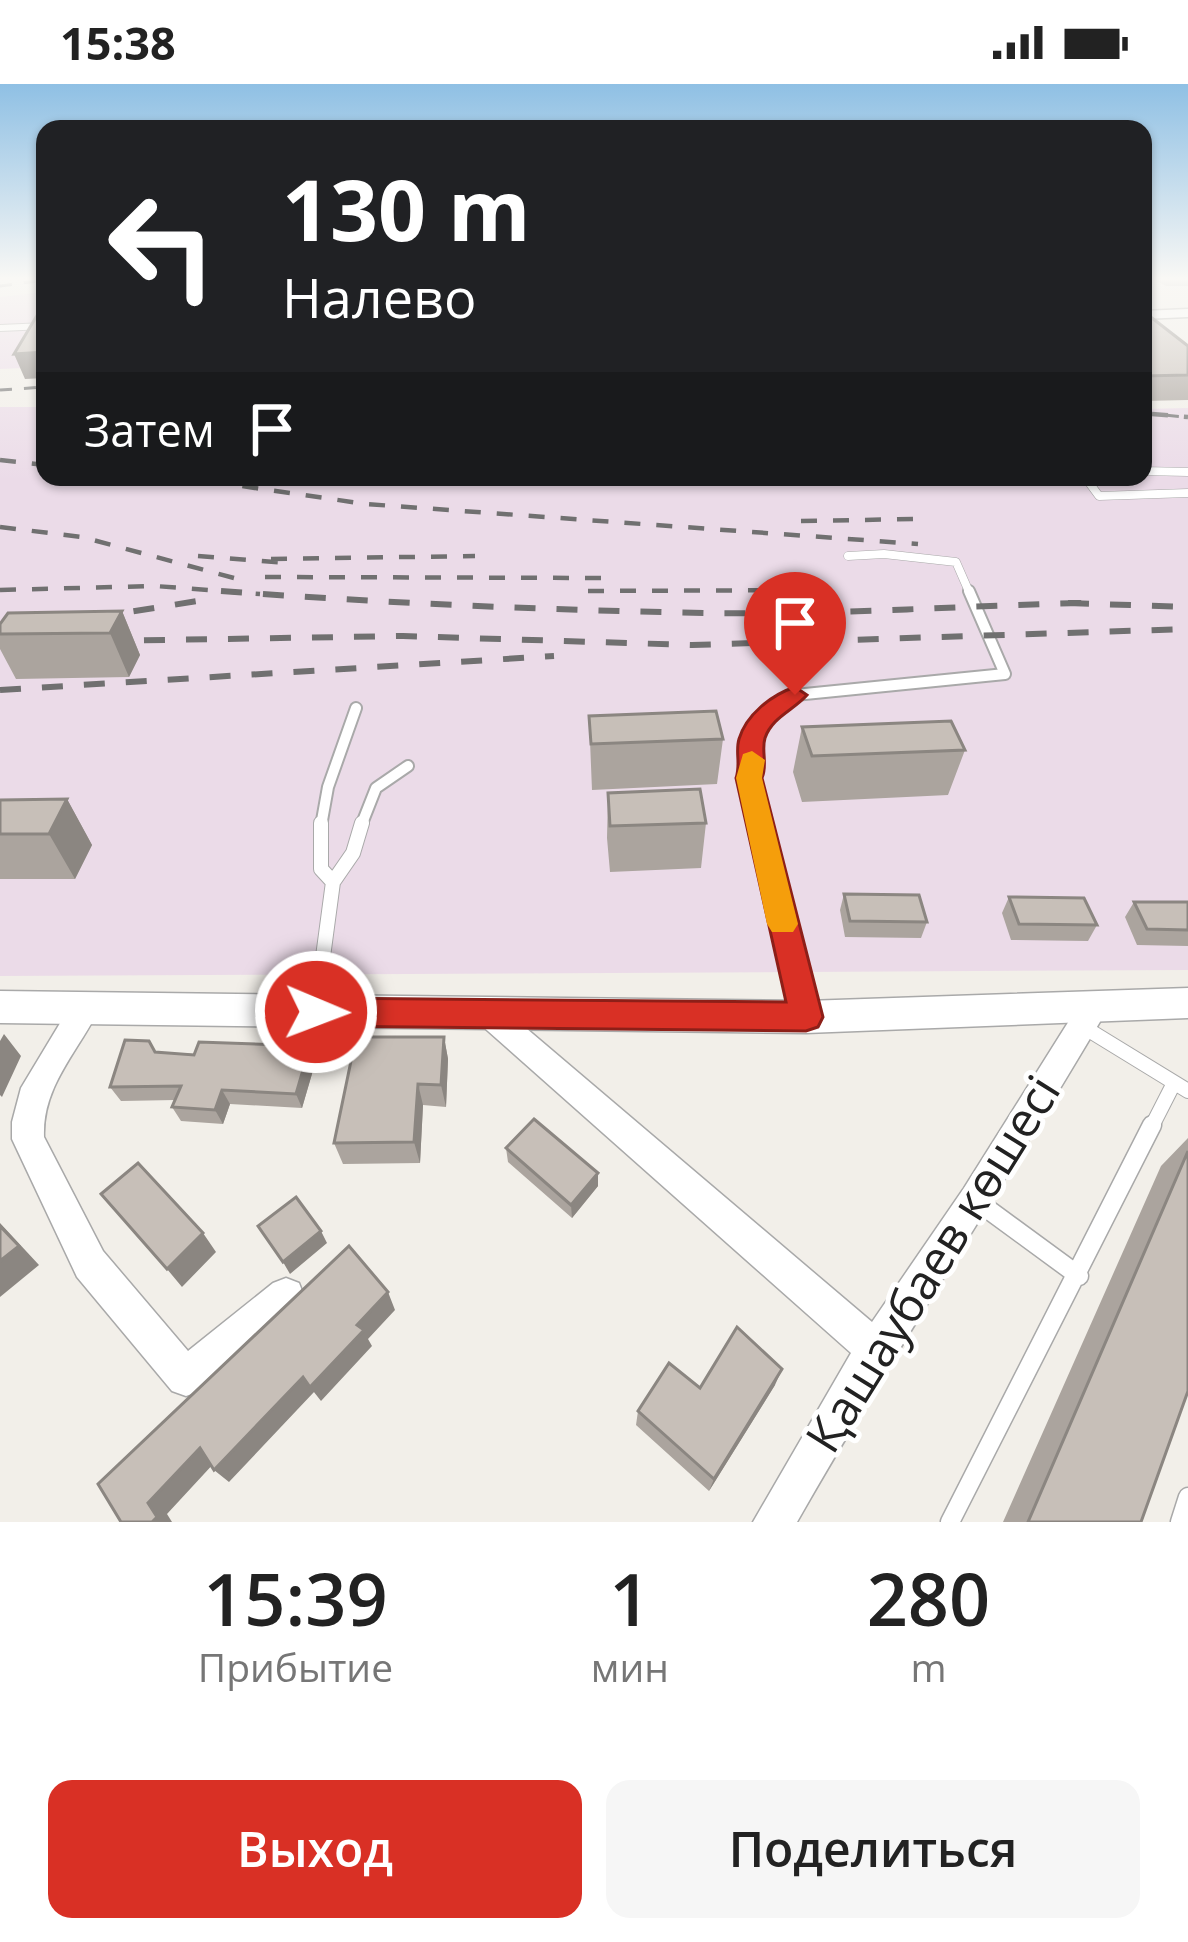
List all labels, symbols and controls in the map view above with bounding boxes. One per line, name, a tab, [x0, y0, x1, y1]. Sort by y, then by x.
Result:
text: 15:38	[60, 12, 176, 73]
text: 130 m	[282, 151, 530, 266]
icon: left	[84, 168, 240, 324]
text: Налево	[282, 260, 477, 334]
icon: arrive	[239, 396, 305, 462]
text: Затем	[84, 399, 215, 460]
pin	[744, 572, 846, 695]
icon: arrive	[762, 590, 828, 656]
position arrow	[253, 949, 379, 1075]
street label: Қашаубаев көшесі	[790, 1063, 1074, 1464]
text: 15:39	[203, 1549, 388, 1647]
text: 1	[609, 1549, 650, 1647]
text: 280	[867, 1549, 990, 1647]
text: Прибытие	[198, 1640, 393, 1693]
text: мин	[591, 1640, 669, 1693]
text: m	[910, 1640, 946, 1693]
button: Выход	[48, 1780, 582, 1918]
button: Поделиться	[606, 1780, 1140, 1918]

